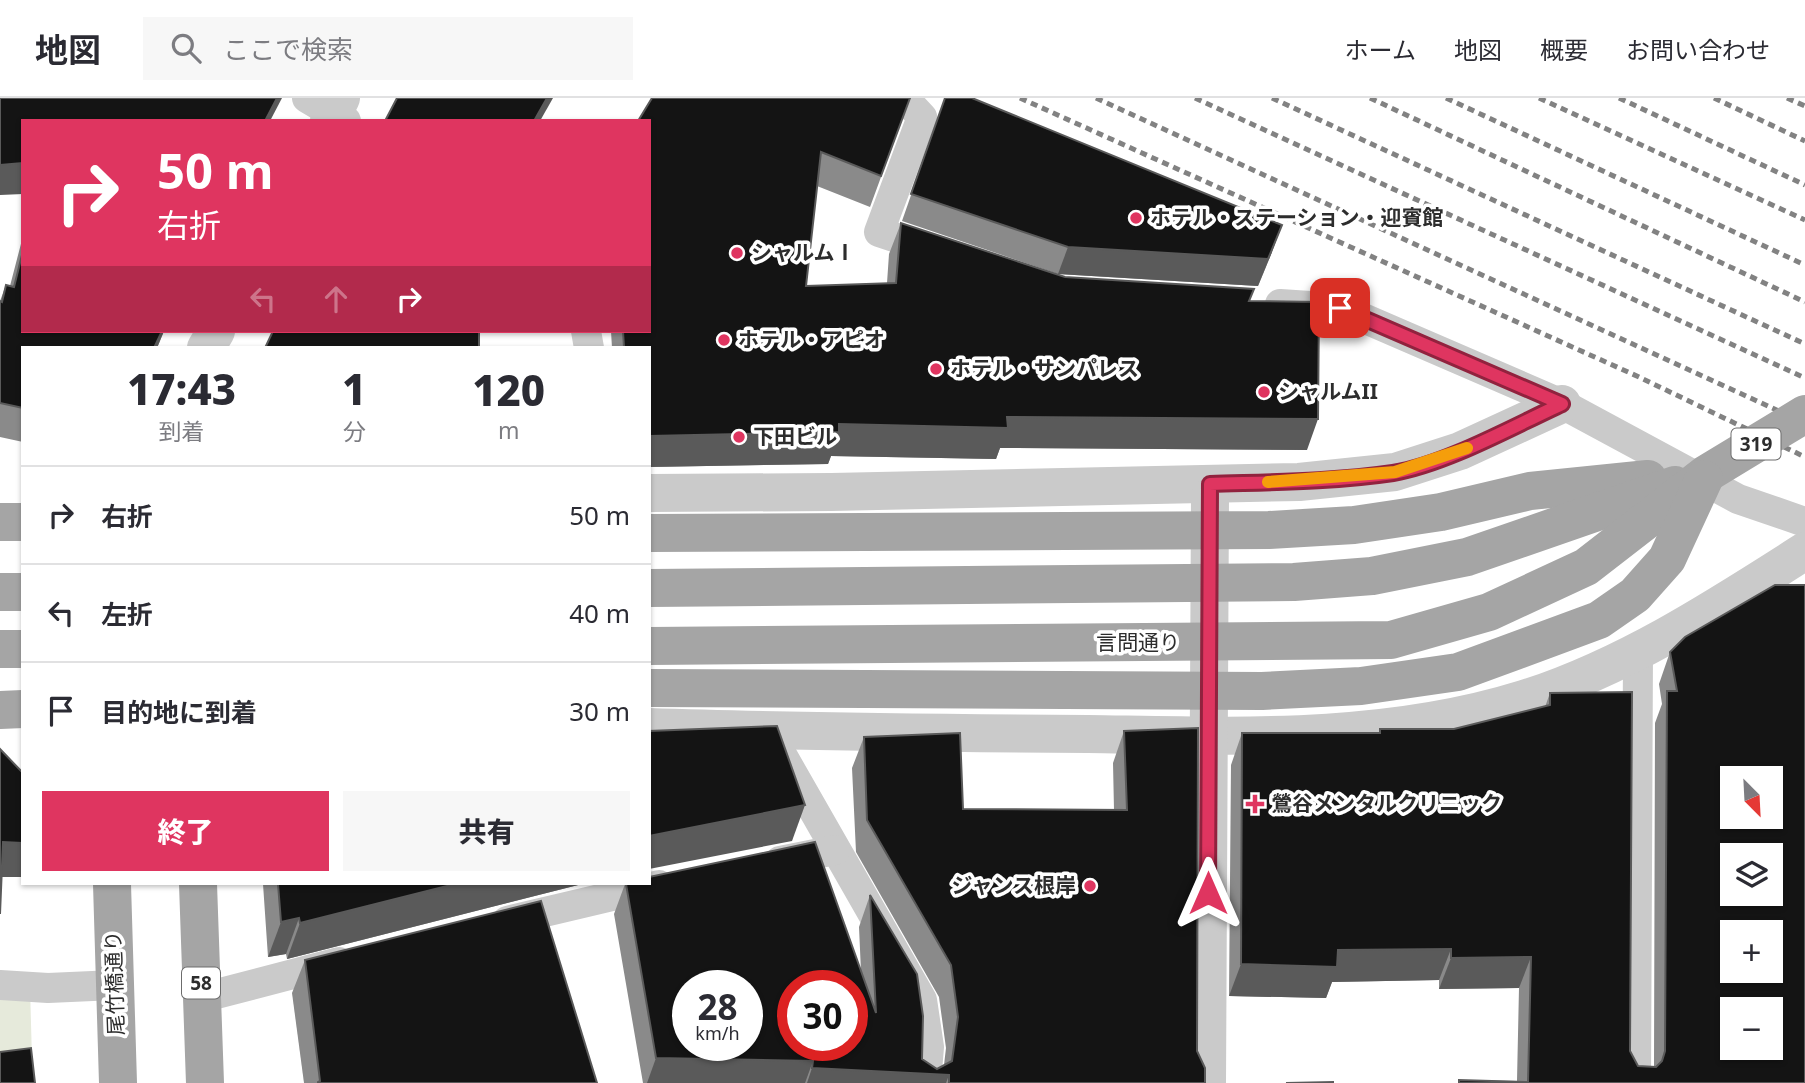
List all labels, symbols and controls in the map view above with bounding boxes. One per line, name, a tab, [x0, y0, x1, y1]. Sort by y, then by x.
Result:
search box	[143, 17, 633, 80]
text: 地図	[35, 27, 101, 72]
icon: search	[167, 29, 205, 67]
text: ここで検索	[223, 31, 353, 67]
text: ホーム	[1345, 33, 1416, 66]
text: 地図	[1454, 33, 1502, 66]
text: 概要	[1540, 33, 1588, 66]
text: お問い合わせ	[1626, 33, 1770, 66]
text: 50 m	[157, 137, 274, 203]
icon: right	[42, 147, 133, 238]
text: 右折	[157, 203, 221, 246]
place label: ホテル・ステーション・迎賓館	[1150, 203, 1444, 231]
marker: ホテル・ステーション・迎賓館	[1128, 210, 1144, 226]
place label: シャルムⅠ	[751, 238, 856, 266]
marker: シャルムⅠ	[729, 245, 745, 261]
pin	[1310, 278, 1370, 338]
icon: left	[244, 280, 282, 318]
icon: ahead	[317, 280, 355, 318]
icon: right	[390, 280, 428, 318]
icon: arrive	[1321, 289, 1359, 327]
place label: ホテル・アピオ	[738, 325, 885, 353]
marker: ホテル・アピオ	[716, 332, 732, 348]
place label: ホテル・サンパレス	[950, 354, 1139, 382]
text: 17:43	[127, 360, 236, 417]
text: 1	[342, 360, 366, 417]
text: 120	[472, 361, 545, 418]
marker: ホテル・サンパレス	[928, 361, 944, 377]
place label: シャルムII	[1278, 377, 1378, 405]
marker: シャルムII	[1256, 384, 1272, 400]
text: m	[498, 414, 519, 446]
text: 到着	[158, 415, 204, 447]
text: 分	[343, 415, 366, 447]
place label: 下田ビル	[753, 422, 837, 450]
road number: 319	[1732, 428, 1780, 460]
marker: 下田ビル	[731, 429, 747, 445]
icon: right	[42, 496, 80, 534]
text: 50 m	[569, 497, 630, 533]
text: 右折	[101, 498, 153, 534]
icon: left	[42, 594, 80, 632]
text: 40 m	[569, 595, 630, 631]
text: 左折	[101, 596, 153, 632]
street label: 言問通り	[1096, 628, 1180, 656]
icon: arrive	[42, 692, 80, 730]
text: 30 m	[569, 693, 630, 729]
text: 目的地に到着	[101, 694, 257, 730]
north arrow	[1720, 766, 1783, 830]
map controls	[1720, 766, 1783, 1060]
place label: 鶯谷メンタルクリニック	[1271, 789, 1502, 817]
button: 終了	[42, 791, 329, 871]
button: 共有	[343, 791, 630, 871]
marker: 鶯谷メンタルクリニック	[1245, 794, 1265, 814]
button: layers	[1720, 843, 1783, 906]
position arrow	[1171, 856, 1245, 930]
place label: ジャンス根岸	[951, 871, 1076, 899]
marker: ジャンス根岸	[1082, 878, 1098, 894]
button: +	[1720, 920, 1783, 983]
street label: 尾竹橋通り	[98, 930, 130, 1036]
road number: 58	[182, 968, 220, 998]
speed limit sign: 30	[777, 970, 868, 1061]
text: 28	[697, 983, 738, 1030]
button: −	[1720, 997, 1783, 1060]
text: km/h	[695, 1021, 740, 1045]

